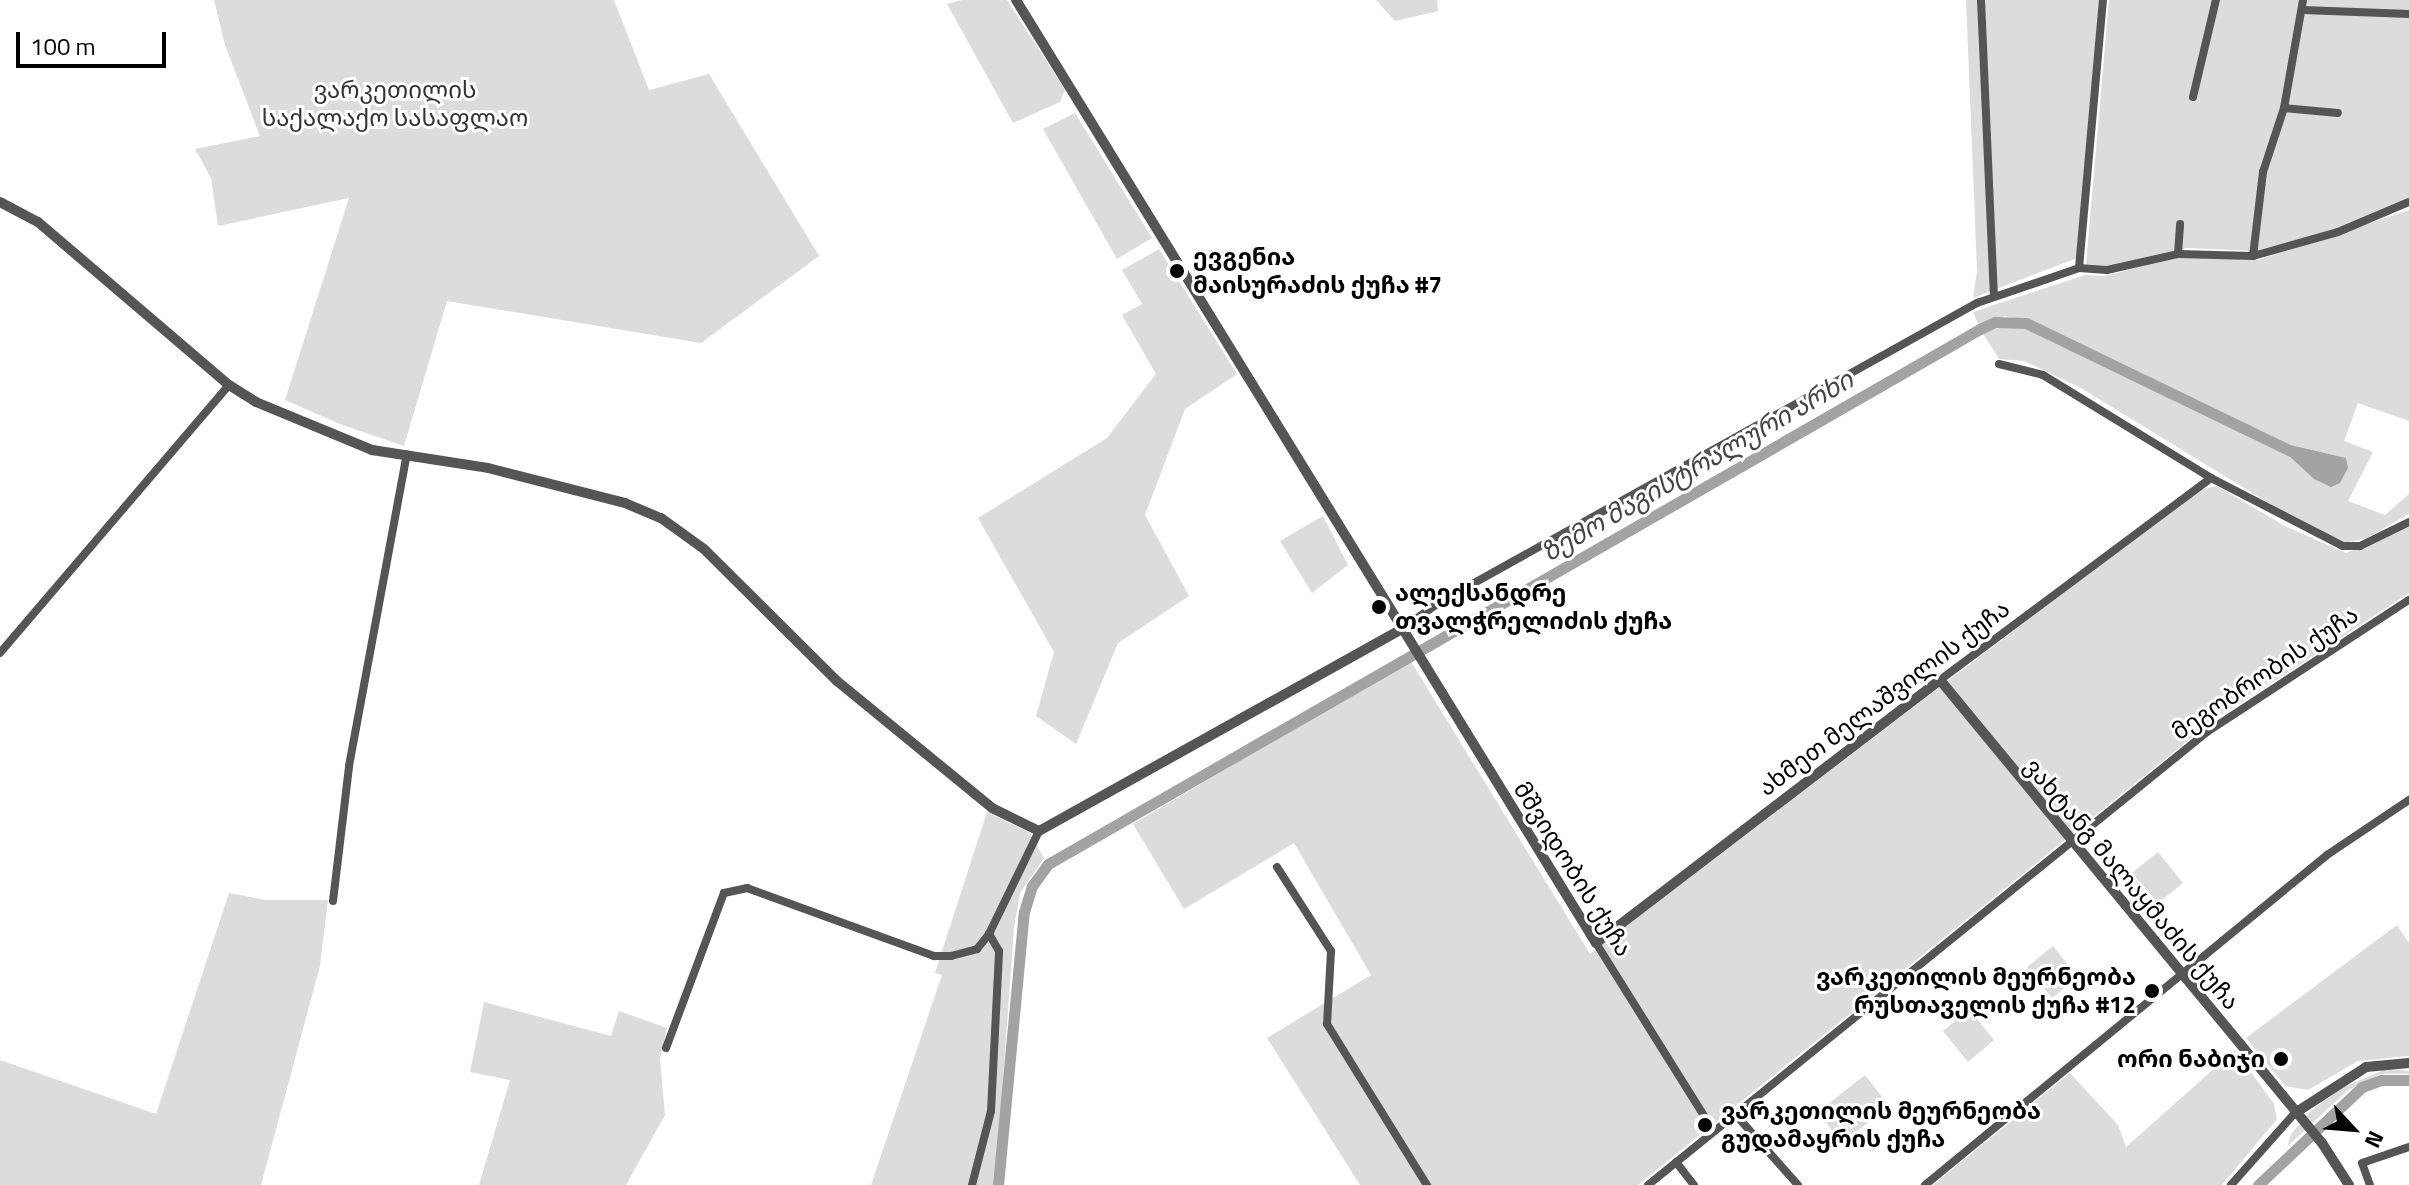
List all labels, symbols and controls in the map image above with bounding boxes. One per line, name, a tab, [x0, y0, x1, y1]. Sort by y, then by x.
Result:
scale bar	[20, 16, 170, 66]
text: 100 m	[30, 28, 96, 64]
park label: ვარკეთილის საქალაქო სასაფლაო	[262, 76, 528, 132]
place label: ევგენია მაისურაძის ქუჩა #7	[1193, 243, 1442, 299]
marker: ევგენია მაისურაძის ქუჩა #7	[1168, 262, 1186, 280]
water label: ზემო მაგისტრალური არხი	[1536, 364, 1858, 568]
place label: ალექსანდრე თვალჭრელიძის ქუჩა	[1395, 579, 1672, 635]
street label: ახმეთ მელაშვილის ქუჩა	[1753, 594, 2015, 802]
marker: ალექსანდრე თვალჭრელიძის ქუჩა	[1370, 598, 1388, 616]
street label: მეგობრობის ქუჩა	[2166, 600, 2364, 746]
street label: ვახტანგ მალაყმაძის ქუჩა	[2018, 752, 2246, 1016]
street label: მშვიდობის ქუჩა	[1508, 776, 1638, 962]
place label: ვარკეთილის მეურნეობა რუსთაველის ქუჩა #12	[1816, 963, 2136, 1019]
marker: ვარკეთილის მეურნეობა რუსთაველის ქუჩა #12	[2143, 982, 2161, 1000]
place label: ორი ნაბიჯი	[2117, 1045, 2265, 1073]
marker: ორი ნაბიჯი	[2272, 1050, 2290, 1068]
north arrow	[2313, 1089, 2393, 1169]
place label: ვარკეთილის მეურნეობა გუდამაყრის ქუჩა	[1721, 1097, 2041, 1153]
marker: ვარკეთილის მეურნეობა გუდამაყრის ქუჩა	[1696, 1116, 1714, 1134]
text: N	[2356, 1125, 2393, 1154]

